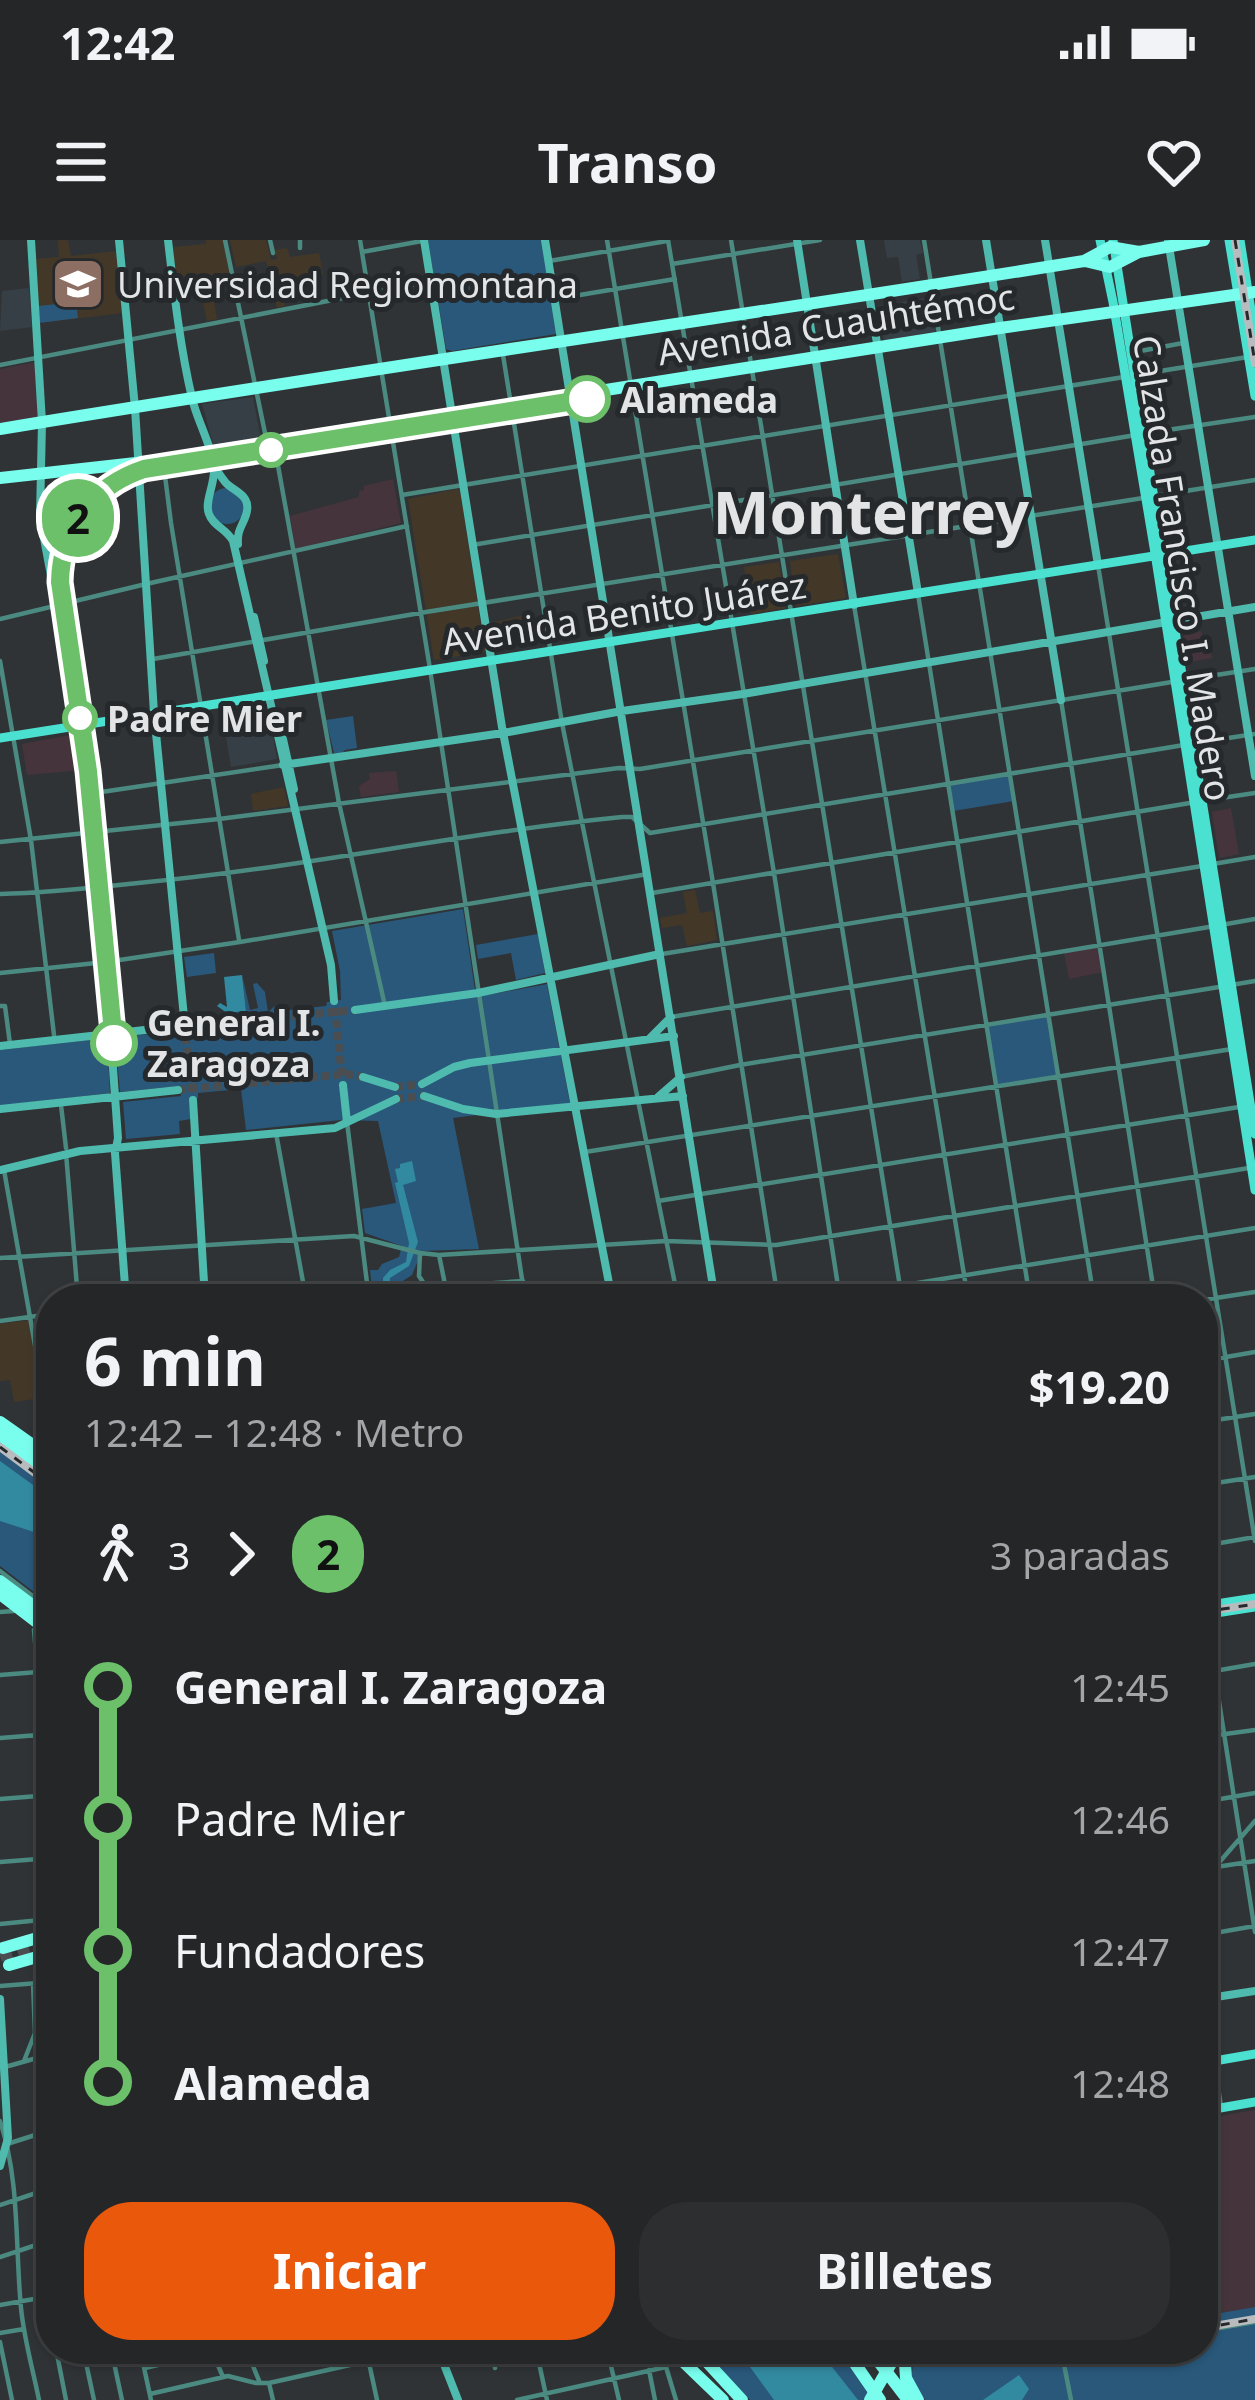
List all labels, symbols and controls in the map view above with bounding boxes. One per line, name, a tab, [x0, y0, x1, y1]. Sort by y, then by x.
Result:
text: 12:42	[60, 12, 176, 73]
text: Transo	[538, 125, 717, 199]
icon: menu	[48, 129, 114, 195]
icon: heart	[1141, 129, 1207, 195]
school or university icon: Universidad Regiomontana	[50, 256, 106, 312]
place label: Universidad Regiomontana	[117, 260, 578, 309]
street label: Avenida Cuauhtémoc	[654, 272, 1018, 376]
street label: Calzada Francisco I. Madero	[1122, 332, 1244, 804]
place label: Alameda	[620, 375, 778, 424]
marker: Alameda	[565, 377, 609, 421]
unlabelled marker	[255, 434, 287, 466]
district label: Monterrey	[713, 470, 1030, 552]
line badge: 2	[39, 479, 117, 557]
text: 2	[66, 489, 90, 546]
street label: Avenida Benito Juárez	[439, 560, 809, 666]
place label: Padre Mier	[107, 694, 302, 743]
marker: Padre Mier	[64, 702, 96, 734]
place label: General I. Zaragoza	[147, 998, 321, 1088]
marker: General I. Zaragoza	[92, 1021, 136, 1065]
text: 6 min	[84, 1315, 266, 1405]
text: $19.20	[1029, 1356, 1170, 1417]
text: 12:42 – 12:48 · Metro	[84, 1405, 464, 1458]
icon: walk	[84, 1521, 150, 1587]
icon: forward	[208, 1521, 274, 1587]
text: 2	[316, 1525, 340, 1582]
text: 3	[168, 1528, 190, 1581]
text: 3 paradas	[990, 1528, 1170, 1581]
text: General I. Zaragoza	[174, 1656, 607, 1717]
text: 12:45	[1070, 1660, 1170, 1713]
text: Padre Mier	[174, 1788, 405, 1849]
text: 12:46	[1070, 1792, 1170, 1845]
text: Fundadores	[174, 1920, 425, 1981]
text: 12:47	[1070, 1924, 1170, 1977]
text: Alameda	[174, 2052, 372, 2113]
text: 12:48	[1070, 2056, 1170, 2109]
button: Iniciar	[84, 2202, 615, 2340]
button: Billetes	[639, 2202, 1170, 2340]

